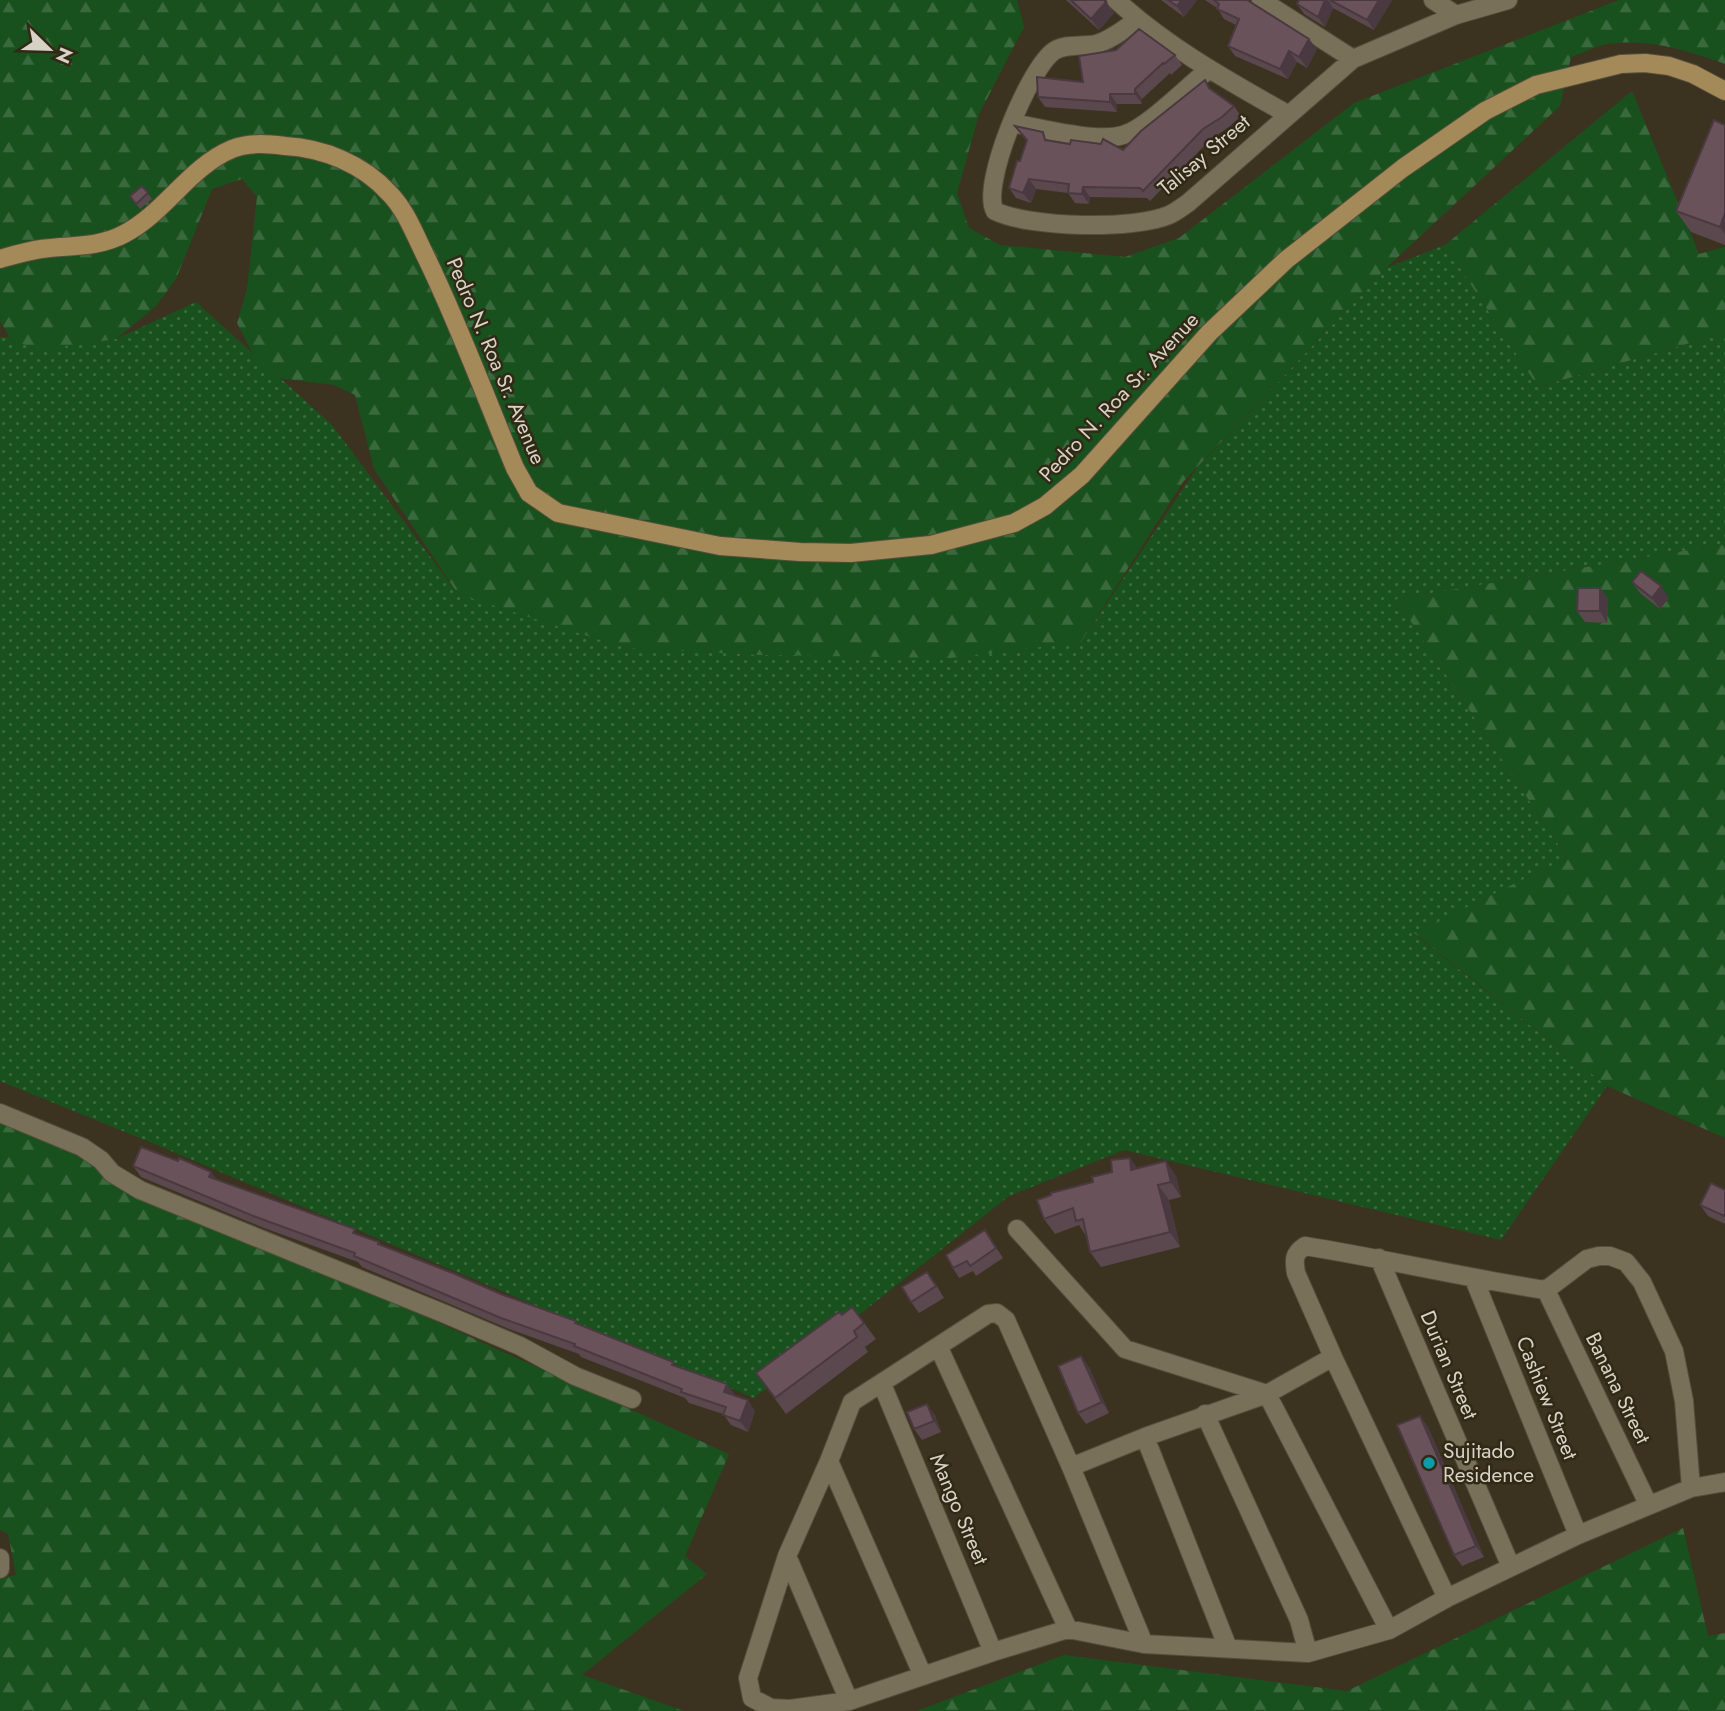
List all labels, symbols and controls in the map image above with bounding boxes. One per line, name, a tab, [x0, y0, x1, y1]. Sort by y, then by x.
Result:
north arrow	[14, 14, 84, 84]
text: N	[49, 43, 80, 68]
street label: Talisay Street	[1151, 107, 1257, 203]
street label: Pedro N. Roa Sr. Avenue	[439, 253, 553, 469]
street label: Pedro N. Roa Sr. Avenue	[1032, 305, 1206, 489]
street label: Durian Street	[1413, 1306, 1485, 1424]
street label: Banana Street	[1578, 1327, 1658, 1449]
street label: Cashiew Street	[1509, 1332, 1585, 1464]
place label: Sujitado Residence	[1443, 1436, 1534, 1490]
street label: Mango Street	[922, 1449, 996, 1569]
marker: Sujitado Residence	[1421, 1455, 1437, 1471]

